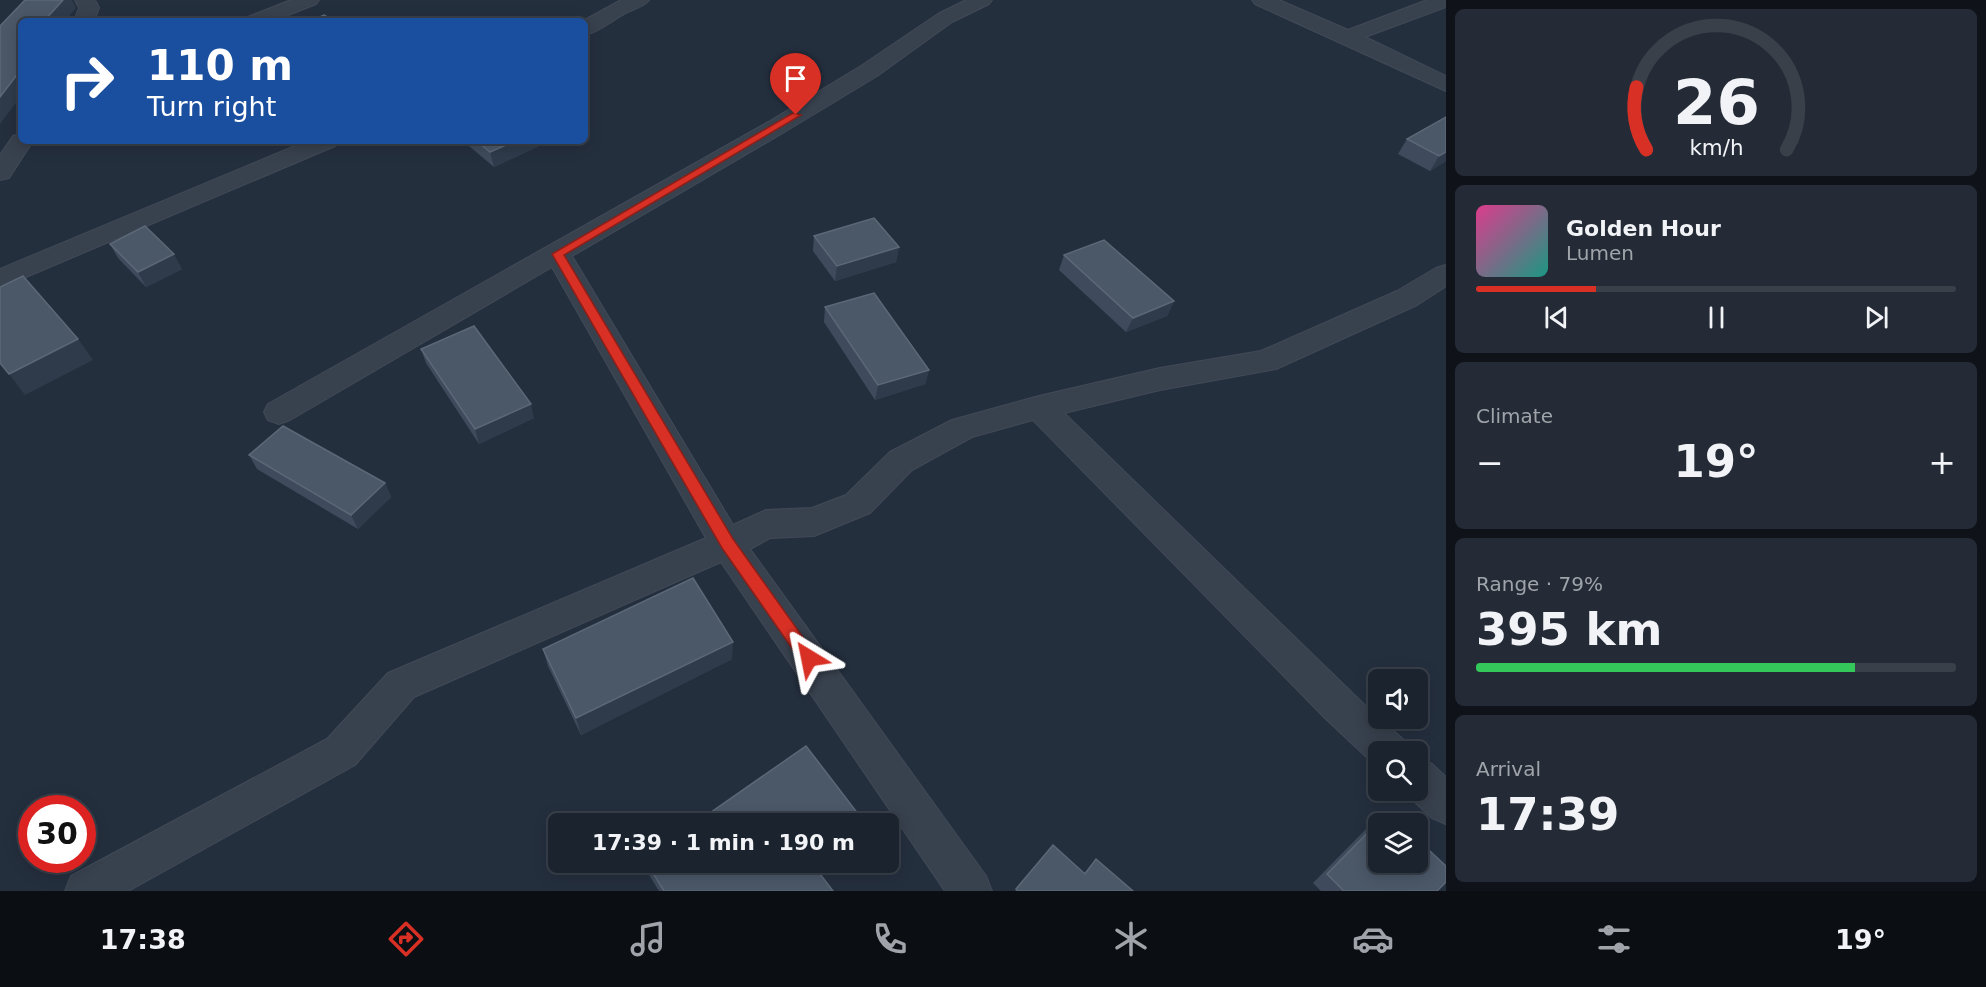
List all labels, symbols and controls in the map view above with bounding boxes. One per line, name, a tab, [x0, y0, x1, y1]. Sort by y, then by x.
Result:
text: 110 m	[147, 41, 293, 90]
icon: right	[48, 42, 126, 120]
pin	[770, 53, 821, 115]
icon: arrive	[779, 62, 812, 95]
text: 26	[1673, 66, 1759, 139]
text: Turn right	[147, 91, 276, 122]
text: km/h	[1689, 135, 1743, 160]
text: Golden Hour	[1566, 216, 1721, 241]
text: Lumen	[1566, 241, 1634, 265]
icon: previous	[1540, 301, 1573, 334]
icon: pause	[1700, 301, 1733, 334]
icon: next	[1860, 301, 1893, 334]
text: Climate	[1476, 404, 1553, 428]
text: 19°	[1673, 435, 1759, 488]
text: −	[1476, 443, 1504, 482]
text: +	[1928, 443, 1956, 482]
text: Range · 79%	[1476, 572, 1603, 596]
text: 395 km	[1476, 603, 1662, 656]
position arrow	[777, 626, 841, 690]
map controls	[1368, 669, 1428, 873]
button: sound	[1368, 669, 1428, 729]
button: search	[1368, 741, 1428, 801]
text: Arrival	[1476, 757, 1541, 781]
text: 17:39	[1476, 788, 1619, 841]
speed limit sign: 30	[18, 795, 96, 873]
button: layers	[1368, 813, 1428, 873]
text: 17:39 · 1 min · 190 m	[592, 830, 855, 855]
icon: directions	[385, 918, 427, 960]
icon: music	[627, 918, 669, 960]
icon: phone	[869, 918, 911, 960]
icon: climate	[1110, 918, 1152, 960]
icon: car	[1352, 918, 1394, 960]
icon: filters	[1593, 918, 1635, 960]
text: 17:38	[100, 924, 186, 955]
text: 19°	[1835, 924, 1886, 955]

